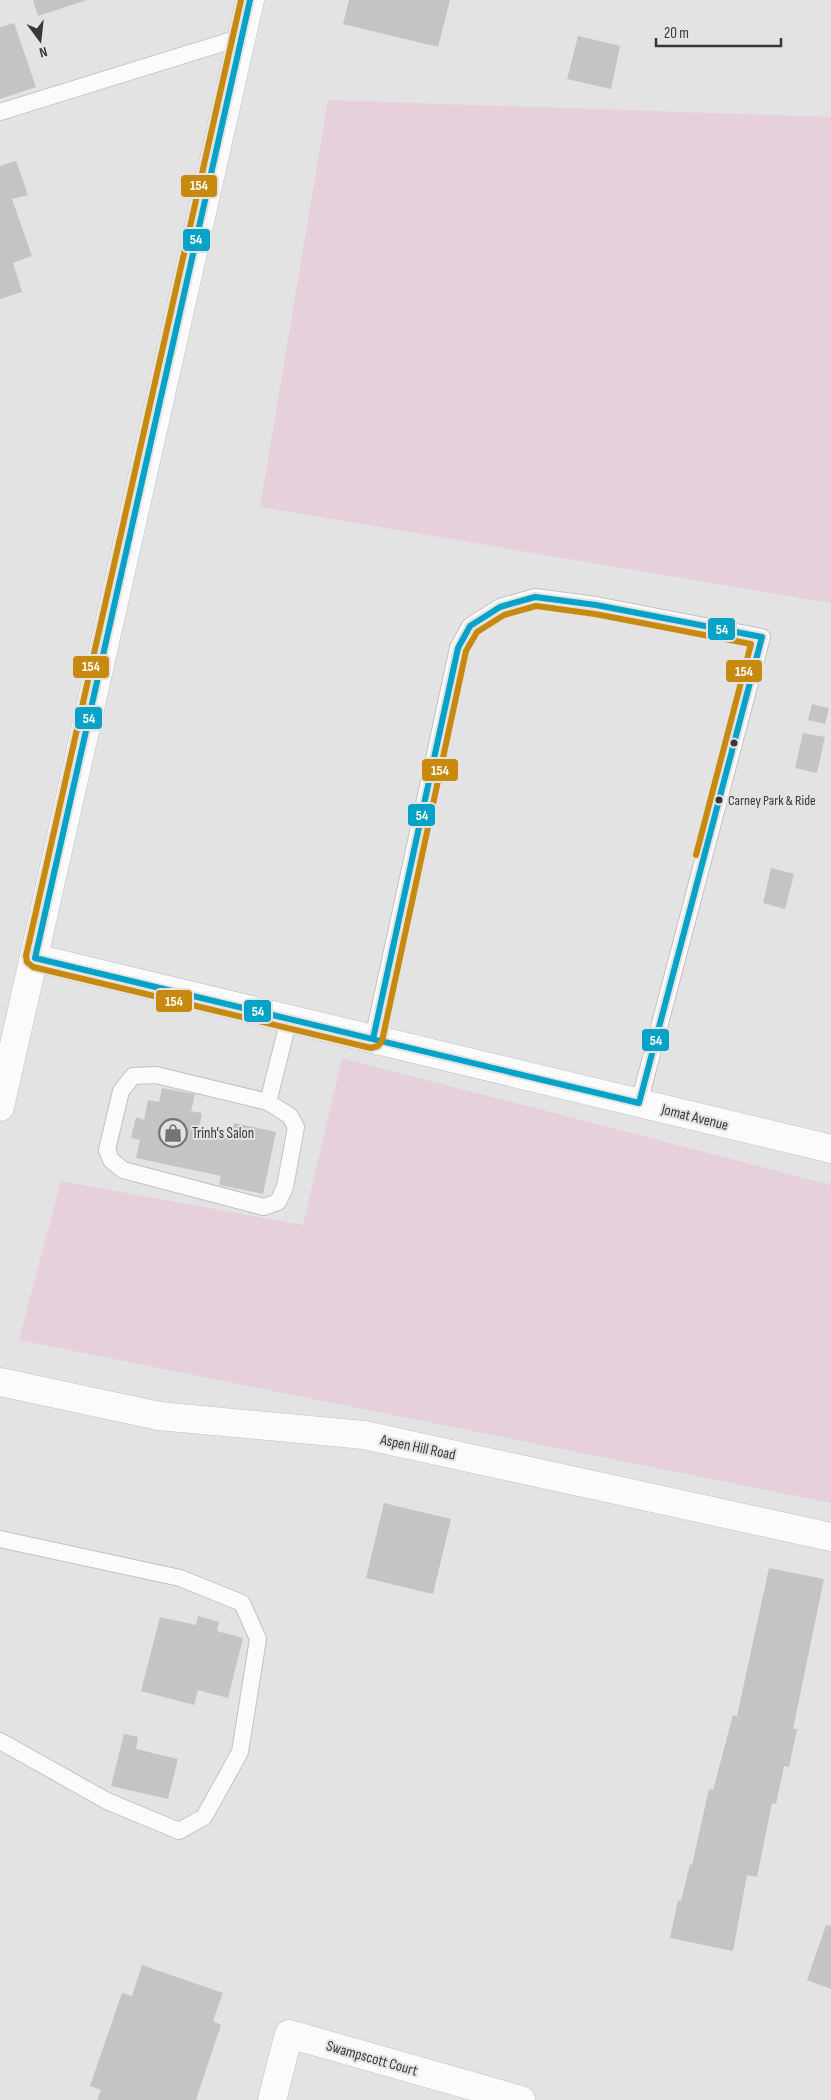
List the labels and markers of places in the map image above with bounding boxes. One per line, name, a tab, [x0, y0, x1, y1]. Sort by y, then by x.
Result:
unlabelled marker	[729, 738, 739, 748]
place label: Carney Park & Ride	[728, 792, 816, 809]
marker: Carney Park & Ride	[714, 795, 724, 805]
shop icon: Trinh's Salon	[158, 1118, 188, 1148]
place label: Trinh's Salon	[192, 1124, 254, 1143]

